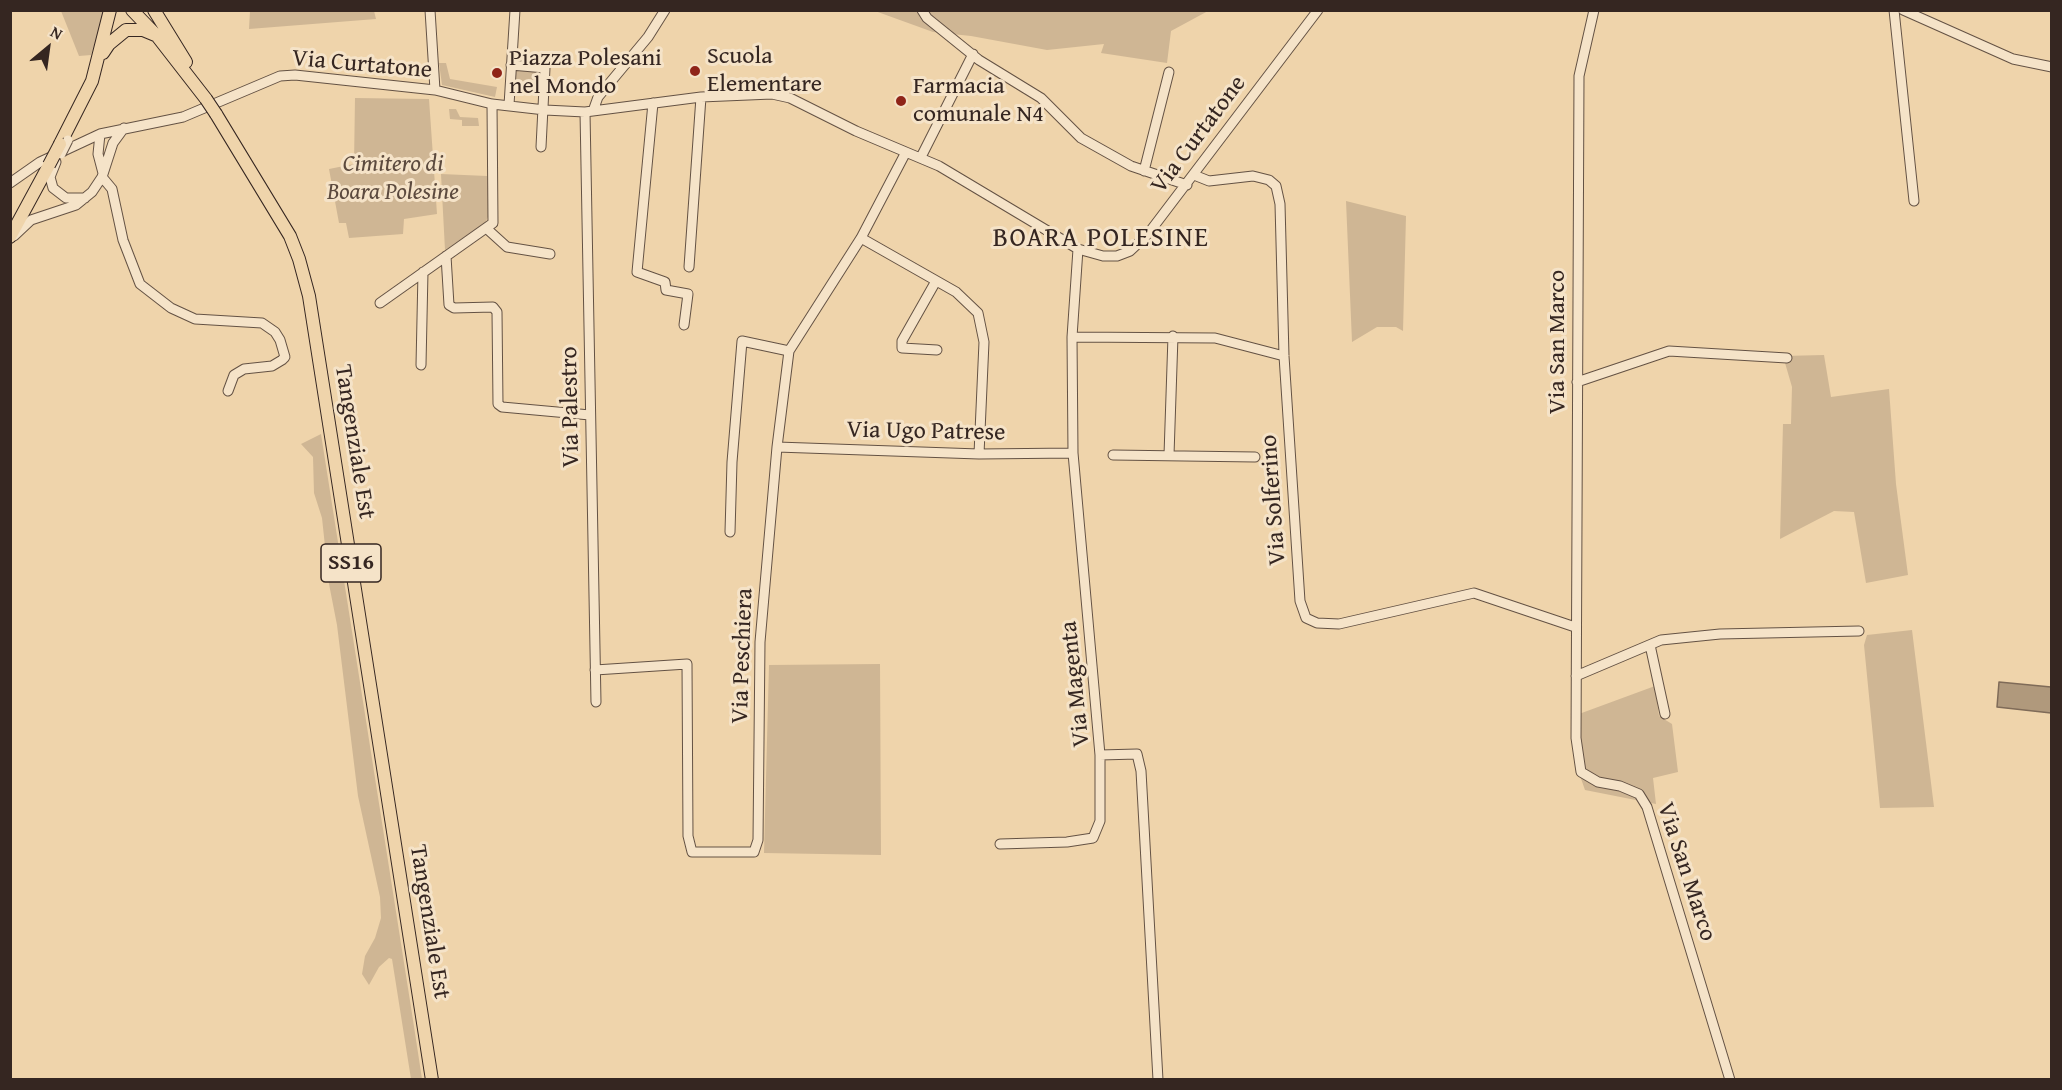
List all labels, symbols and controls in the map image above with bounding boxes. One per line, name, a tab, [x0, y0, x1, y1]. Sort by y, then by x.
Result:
north arrow	[18, 18, 78, 78]
text: N	[46, 19, 67, 45]
place label: Scuola Elementare	[707, 43, 822, 99]
street label: Via Curtatone	[291, 45, 433, 85]
place label: Piazza Polesani nel Mondo	[509, 45, 662, 101]
marker: Scuola Elementare	[688, 64, 702, 78]
marker: Piazza Polesani nel Mondo	[490, 66, 504, 80]
street label: Via Curtatone	[1145, 70, 1253, 200]
place label: Farmacia comunale N4	[913, 73, 1044, 129]
marker: Farmacia comunale N4	[894, 94, 908, 108]
park label: Cimitero di Boara Polesine	[327, 151, 459, 207]
district label: BOARA POLESINE	[993, 223, 1209, 255]
street label: Via San Marco	[1544, 270, 1572, 414]
street label: Via Palestro	[556, 346, 586, 468]
street label: Tangenziale Est	[328, 363, 380, 521]
street label: Via Ugo Patrese	[846, 416, 1006, 448]
street label: Via Solferino	[1255, 434, 1293, 566]
road number: SS16	[321, 544, 381, 582]
street label: Via Peschiera	[726, 588, 760, 724]
street label: Via Magenta	[1055, 620, 1097, 748]
street label: Via San Marco	[1650, 799, 1722, 945]
street label: Tangenziale Est	[403, 843, 455, 1001]

